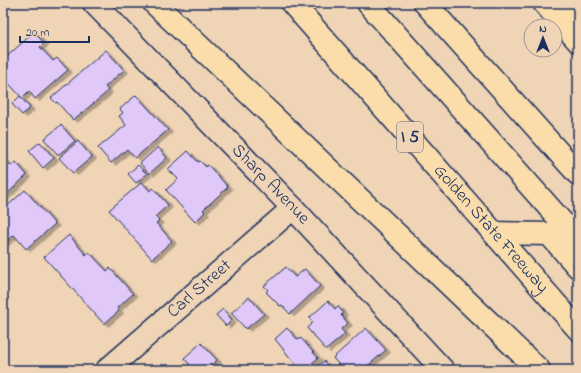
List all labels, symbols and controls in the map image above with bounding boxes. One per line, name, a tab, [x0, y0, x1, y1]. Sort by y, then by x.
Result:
scale bar	[20, 18, 89, 44]
north arrow	[523, 18, 563, 58]
text: N	[539, 21, 547, 37]
text: 20 m	[26, 24, 49, 42]
road number: I 5	[397, 122, 423, 152]
street label: Sharp Avenue	[225, 138, 316, 232]
street label: Golden State Freeway	[427, 159, 554, 300]
street label: Carl Street	[162, 254, 238, 325]

